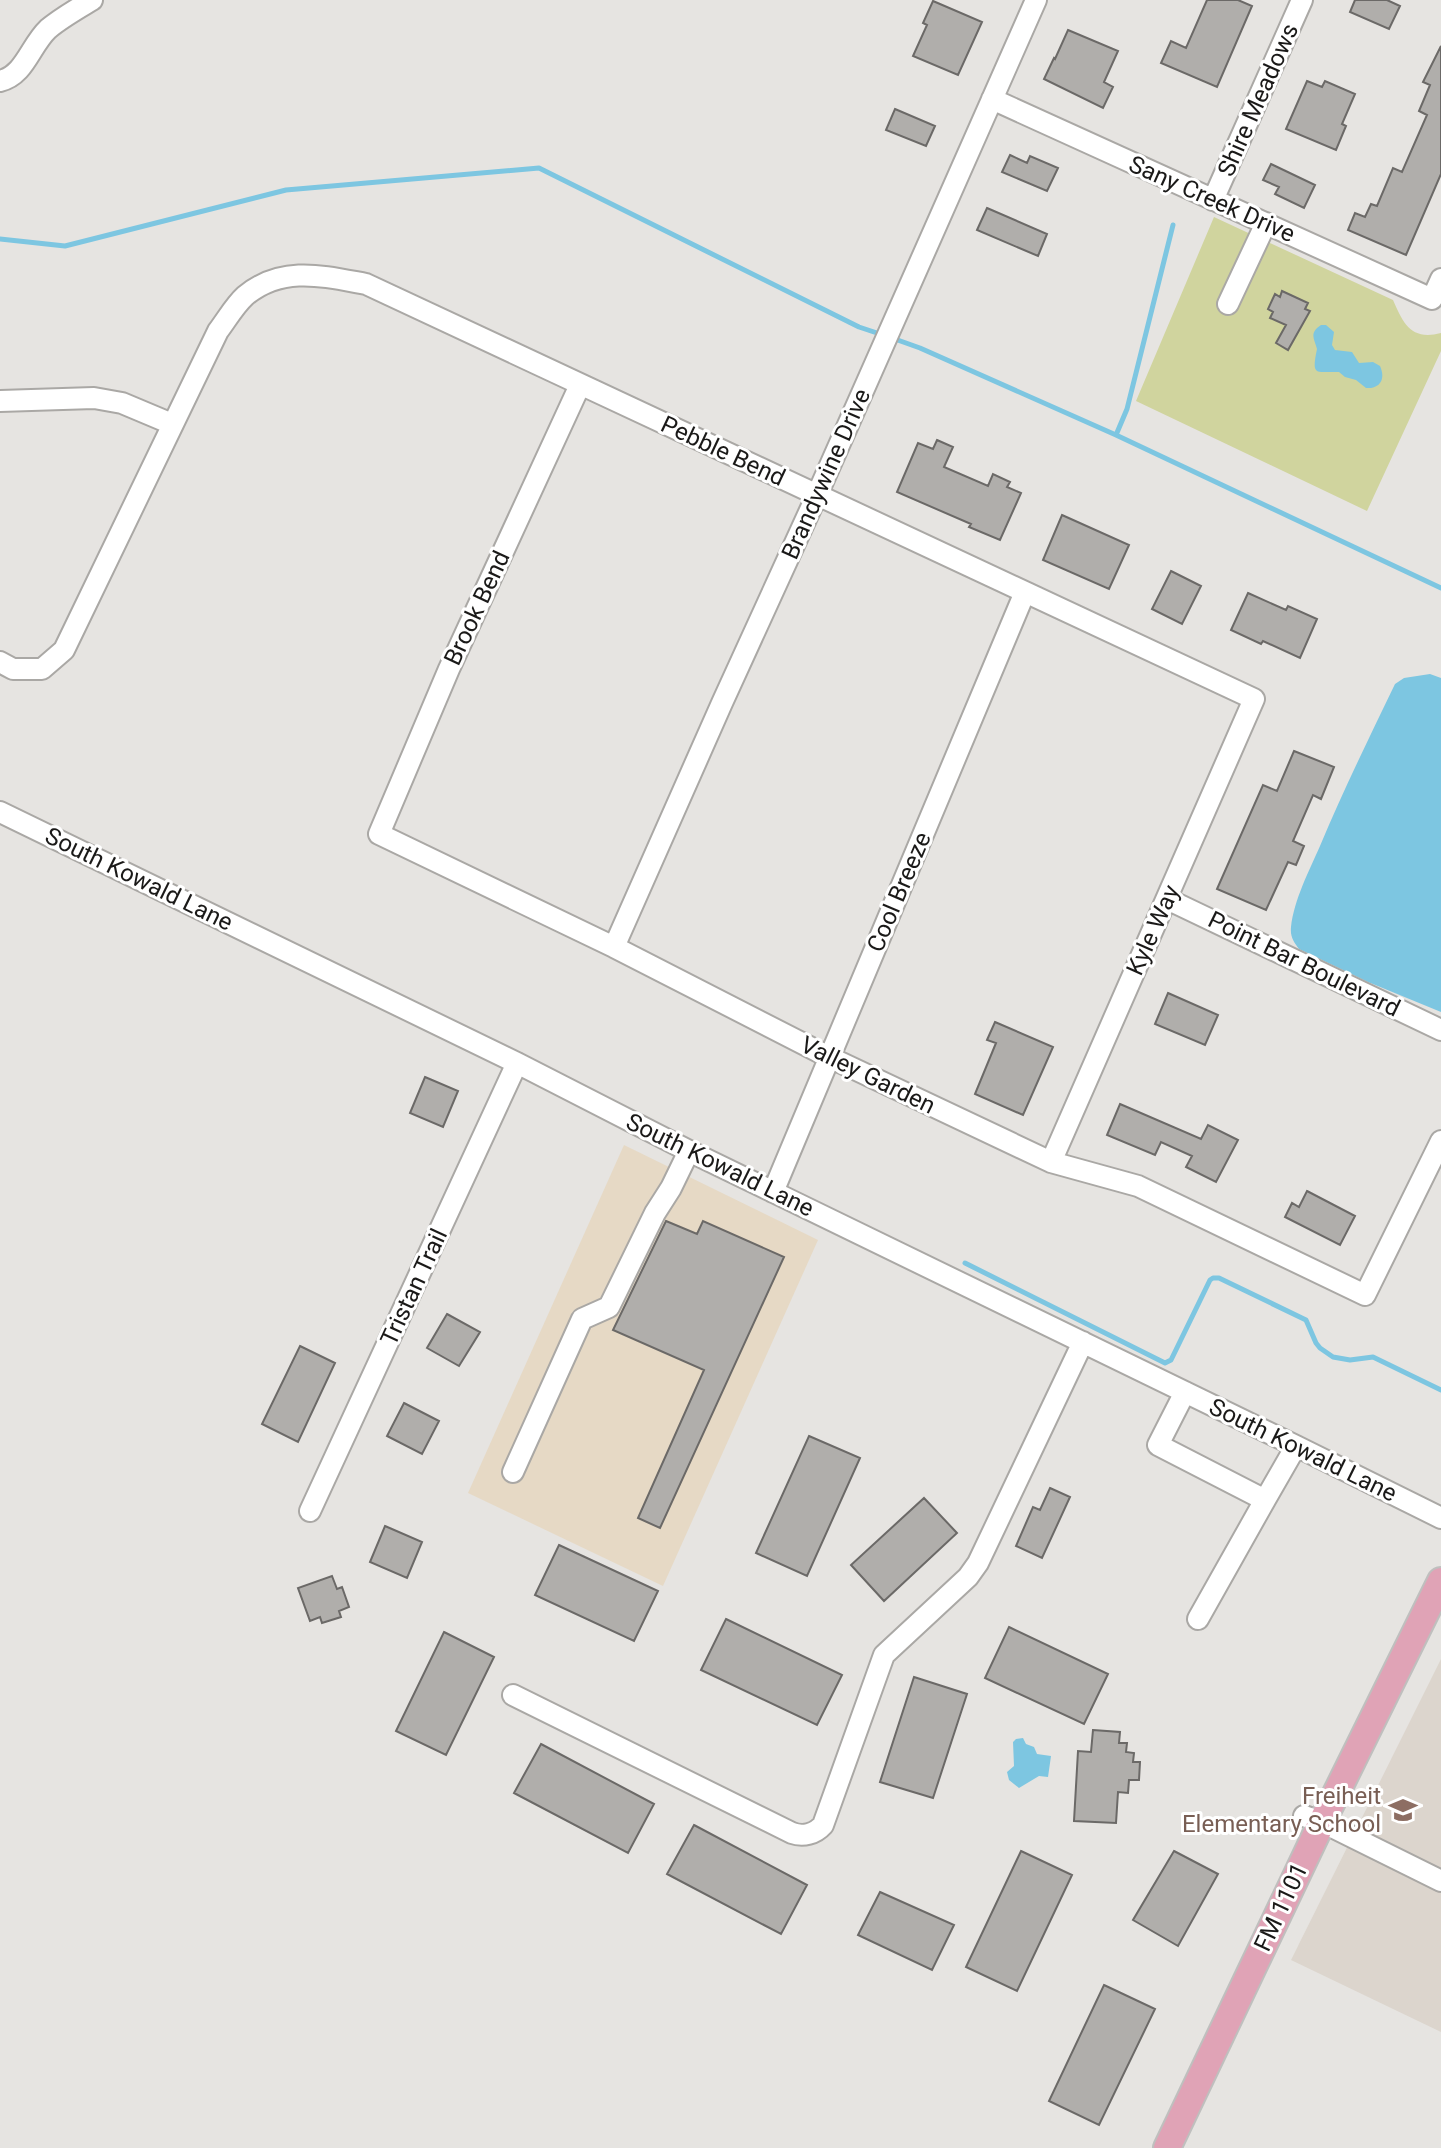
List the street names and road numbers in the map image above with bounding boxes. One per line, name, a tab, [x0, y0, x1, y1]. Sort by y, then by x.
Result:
street label: Shire Meadows	[1212, 19, 1304, 181]
street label: Sany Creek Drive	[1125, 150, 1299, 248]
street label: Brandywine Drive	[776, 384, 876, 564]
street label: Pebble Bend	[657, 410, 789, 492]
street label: Brook Bend	[438, 546, 516, 670]
street label: South Kowald Lane	[41, 821, 237, 937]
street label: Cool Breeze	[861, 828, 937, 956]
street label: Kyle Way	[1121, 880, 1185, 979]
street label: Point Bar Boulevard	[1204, 905, 1404, 1023]
street label: Valley Garden	[796, 1030, 940, 1120]
street label: South Kowald Lane	[622, 1107, 818, 1223]
street label: Tristan Trail	[375, 1224, 453, 1350]
street label: South Kowald Lane	[1205, 1392, 1401, 1508]
street label: FM 1101	[1248, 1858, 1314, 1956]

